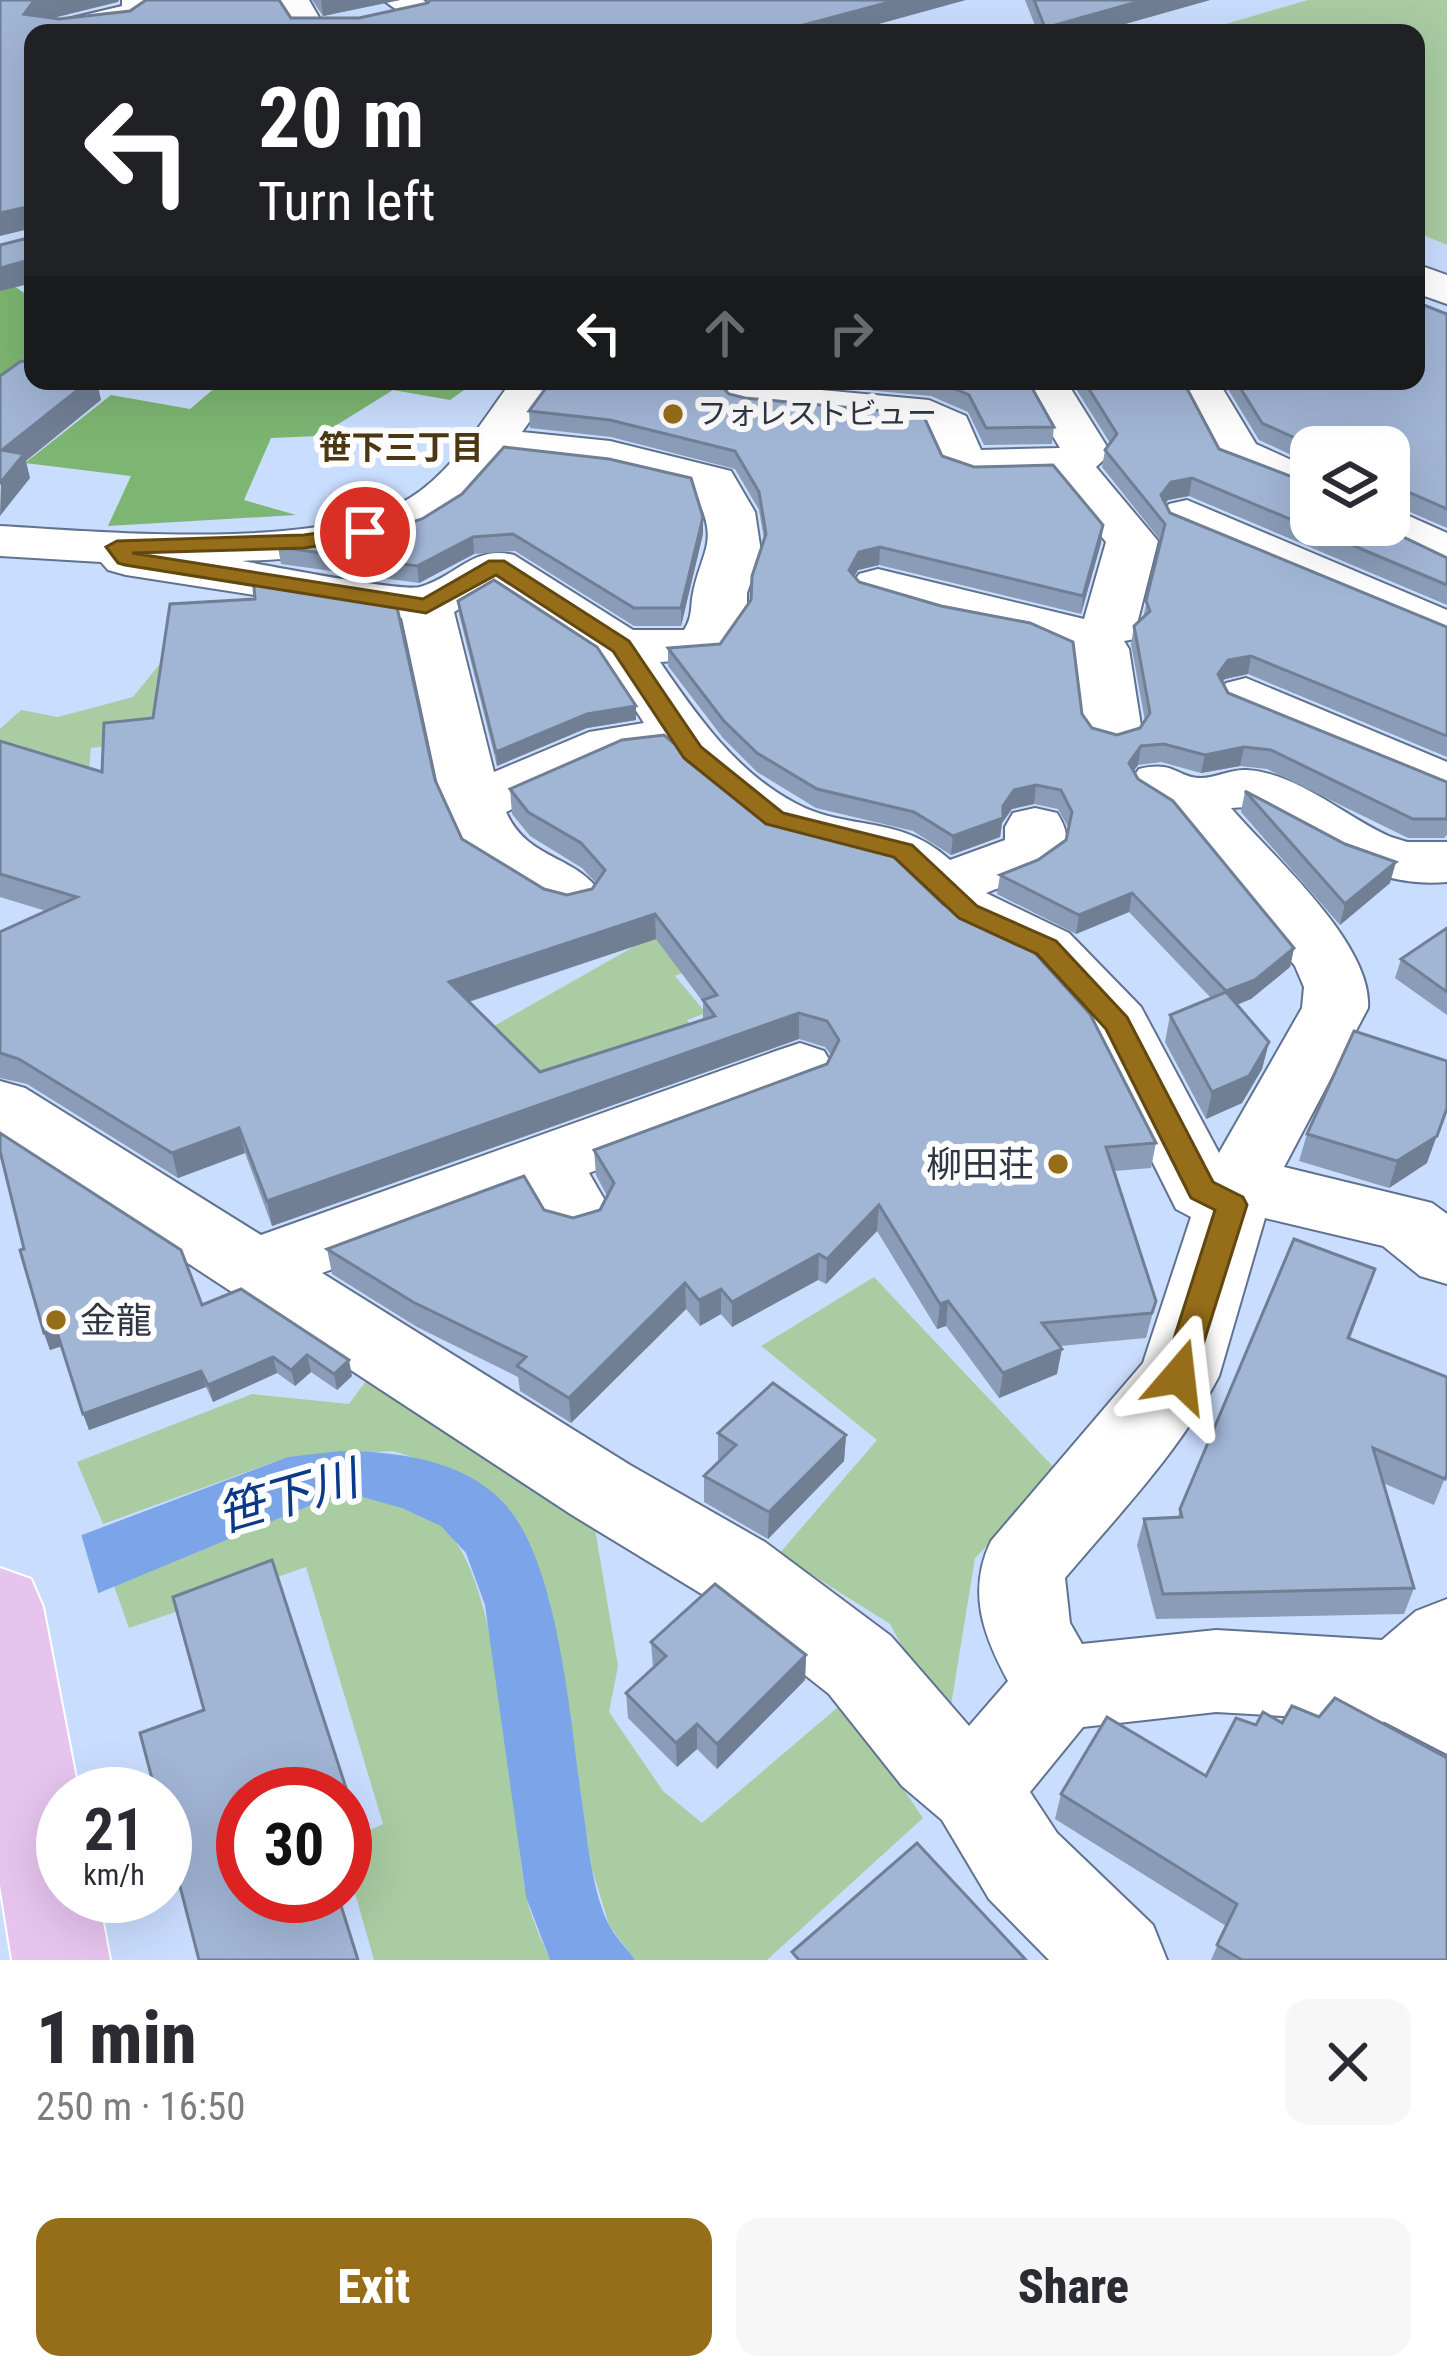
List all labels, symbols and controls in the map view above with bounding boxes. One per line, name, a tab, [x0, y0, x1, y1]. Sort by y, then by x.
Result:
text: 20 m	[258, 69, 425, 168]
icon: left	[60, 72, 216, 228]
text: Turn left	[258, 170, 435, 233]
icon: left	[566, 300, 632, 366]
icon: ahead	[692, 300, 758, 366]
icon: right	[818, 300, 884, 366]
place label: フォレストビュー	[697, 396, 937, 431]
marker: フォレストビュー	[660, 401, 686, 427]
map controls	[1290, 426, 1410, 546]
button: layers	[1290, 426, 1410, 546]
district label: 笹下三丁目	[319, 428, 484, 467]
pin	[314, 481, 416, 583]
icon: arrive	[332, 499, 398, 565]
place label: 柳田荘	[926, 1144, 1034, 1186]
marker: 柳田荘	[1045, 1151, 1071, 1177]
place label: 金龍	[80, 1300, 152, 1342]
marker: 金龍	[43, 1307, 69, 1333]
position arrow	[1116, 1313, 1242, 1439]
water label: 笹下川	[210, 1448, 369, 1544]
speed limit sign: 30	[216, 1767, 372, 1923]
text: 21	[84, 1794, 144, 1865]
text: km/h	[83, 1857, 145, 1892]
text: 1 min	[36, 1996, 197, 2081]
button: close	[1285, 1999, 1411, 2125]
text: 250 m · 16:50	[36, 2084, 246, 2130]
button: Exit	[36, 2218, 712, 2356]
button: Share	[736, 2218, 1411, 2356]

